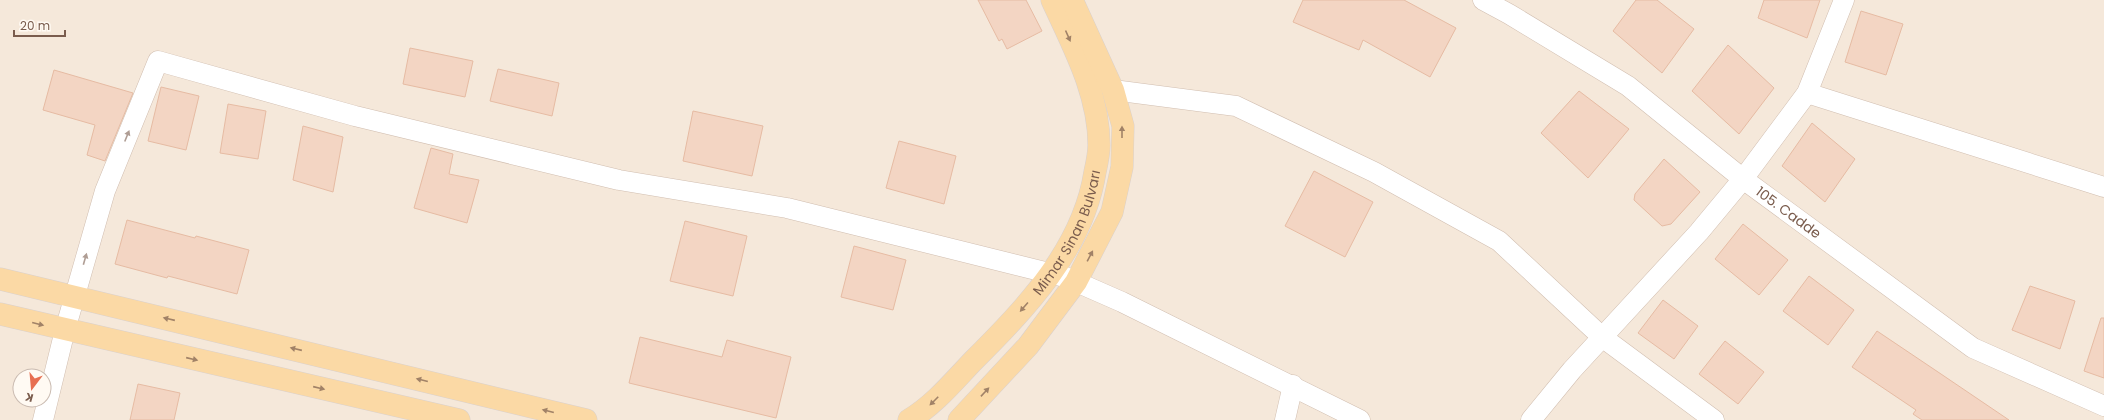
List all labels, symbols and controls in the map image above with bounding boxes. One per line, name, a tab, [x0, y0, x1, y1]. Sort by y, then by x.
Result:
scale bar	[14, 12, 65, 38]
text: 20 m	[20, 17, 50, 34]
one-way arrow	[1065, 30, 1071, 42]
one-way arrow	[1119, 125, 1125, 138]
one-way arrow	[125, 130, 131, 142]
street label: Mimar Sinan Bulvarı	[1028, 168, 1105, 299]
street label: 105. Cadde	[1752, 182, 1826, 243]
one-way arrow	[1086, 250, 1093, 262]
one-way arrow	[83, 253, 89, 266]
one-way arrow	[1019, 302, 1028, 312]
one-way arrow	[163, 316, 175, 322]
one-way arrow	[32, 321, 44, 327]
one-way arrow	[290, 346, 302, 352]
one-way arrow	[186, 357, 198, 363]
north arrow	[12, 368, 52, 408]
one-way arrow	[416, 376, 428, 382]
one-way arrow	[313, 385, 325, 391]
one-way arrow	[981, 387, 990, 397]
text: K	[23, 389, 35, 406]
one-way arrow	[929, 396, 939, 406]
one-way arrow	[542, 407, 555, 413]

